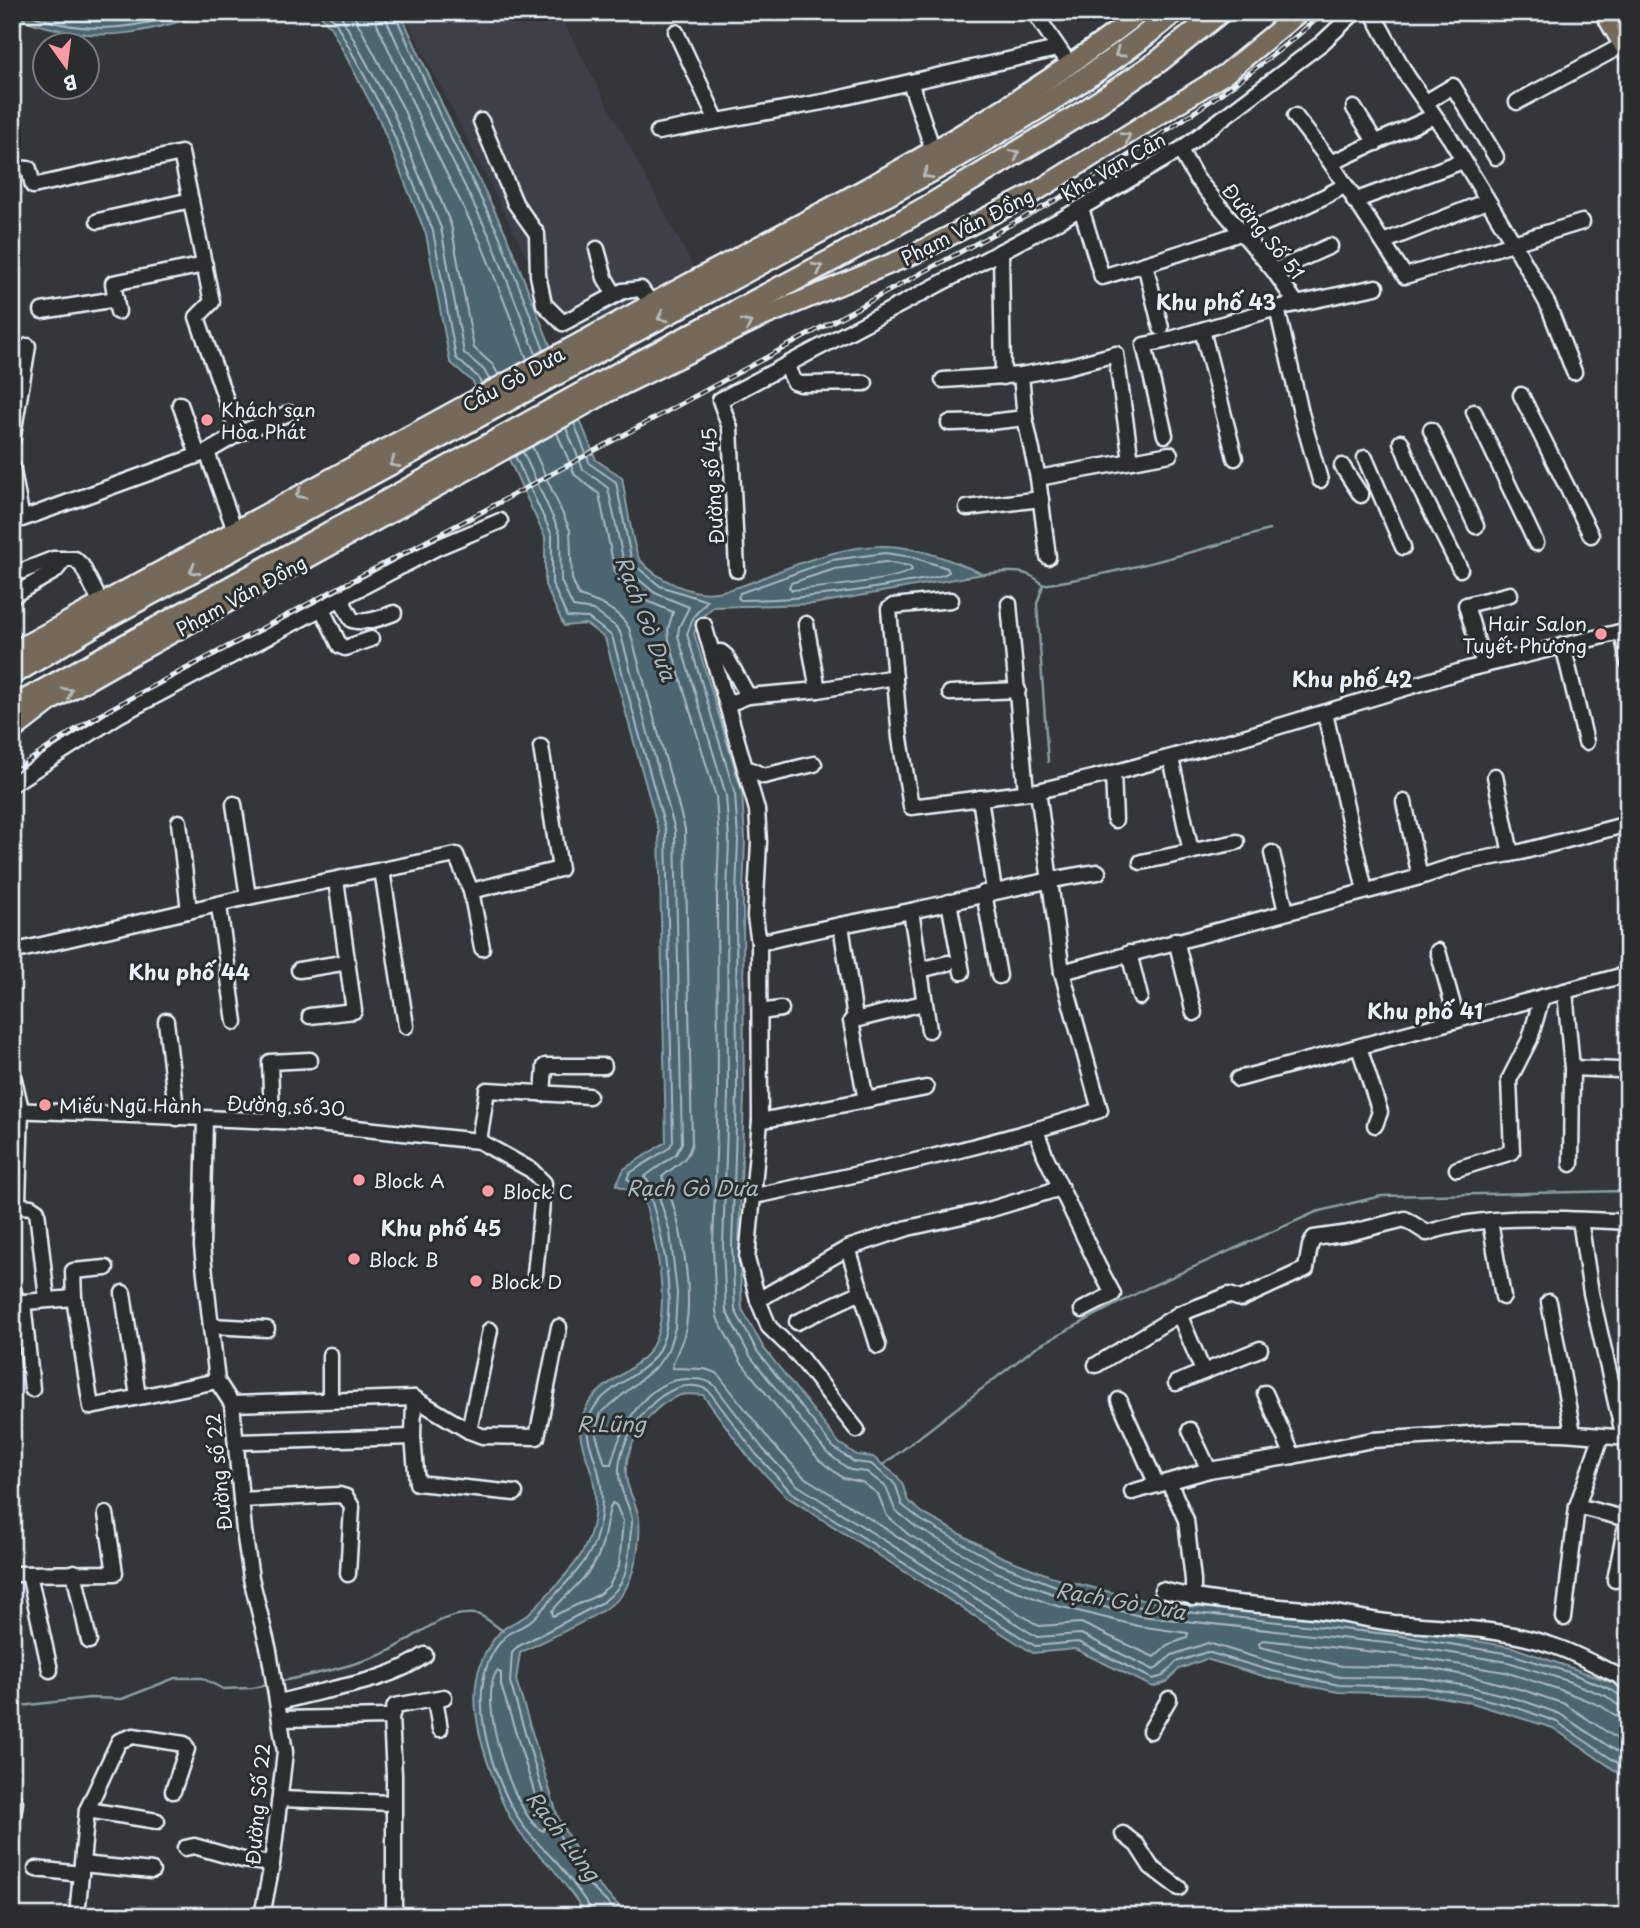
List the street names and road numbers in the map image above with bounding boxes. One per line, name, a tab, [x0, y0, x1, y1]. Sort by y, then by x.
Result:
street label: Kha Vạn Cân	[1056, 125, 1170, 207]
street label: Đường Số 51	[1216, 177, 1312, 285]
street label: Phạm Văn Đồng	[896, 180, 1038, 272]
street label: Cầu Gò Dưa	[457, 339, 569, 419]
street label: Đường số 45	[694, 427, 730, 545]
street label: Phạm Văn Đồng	[171, 547, 311, 643]
street label: Đường số 30	[226, 1088, 346, 1122]
street label: Đường số 22	[198, 1412, 238, 1532]
street label: Đường Số 22	[238, 1742, 276, 1866]

